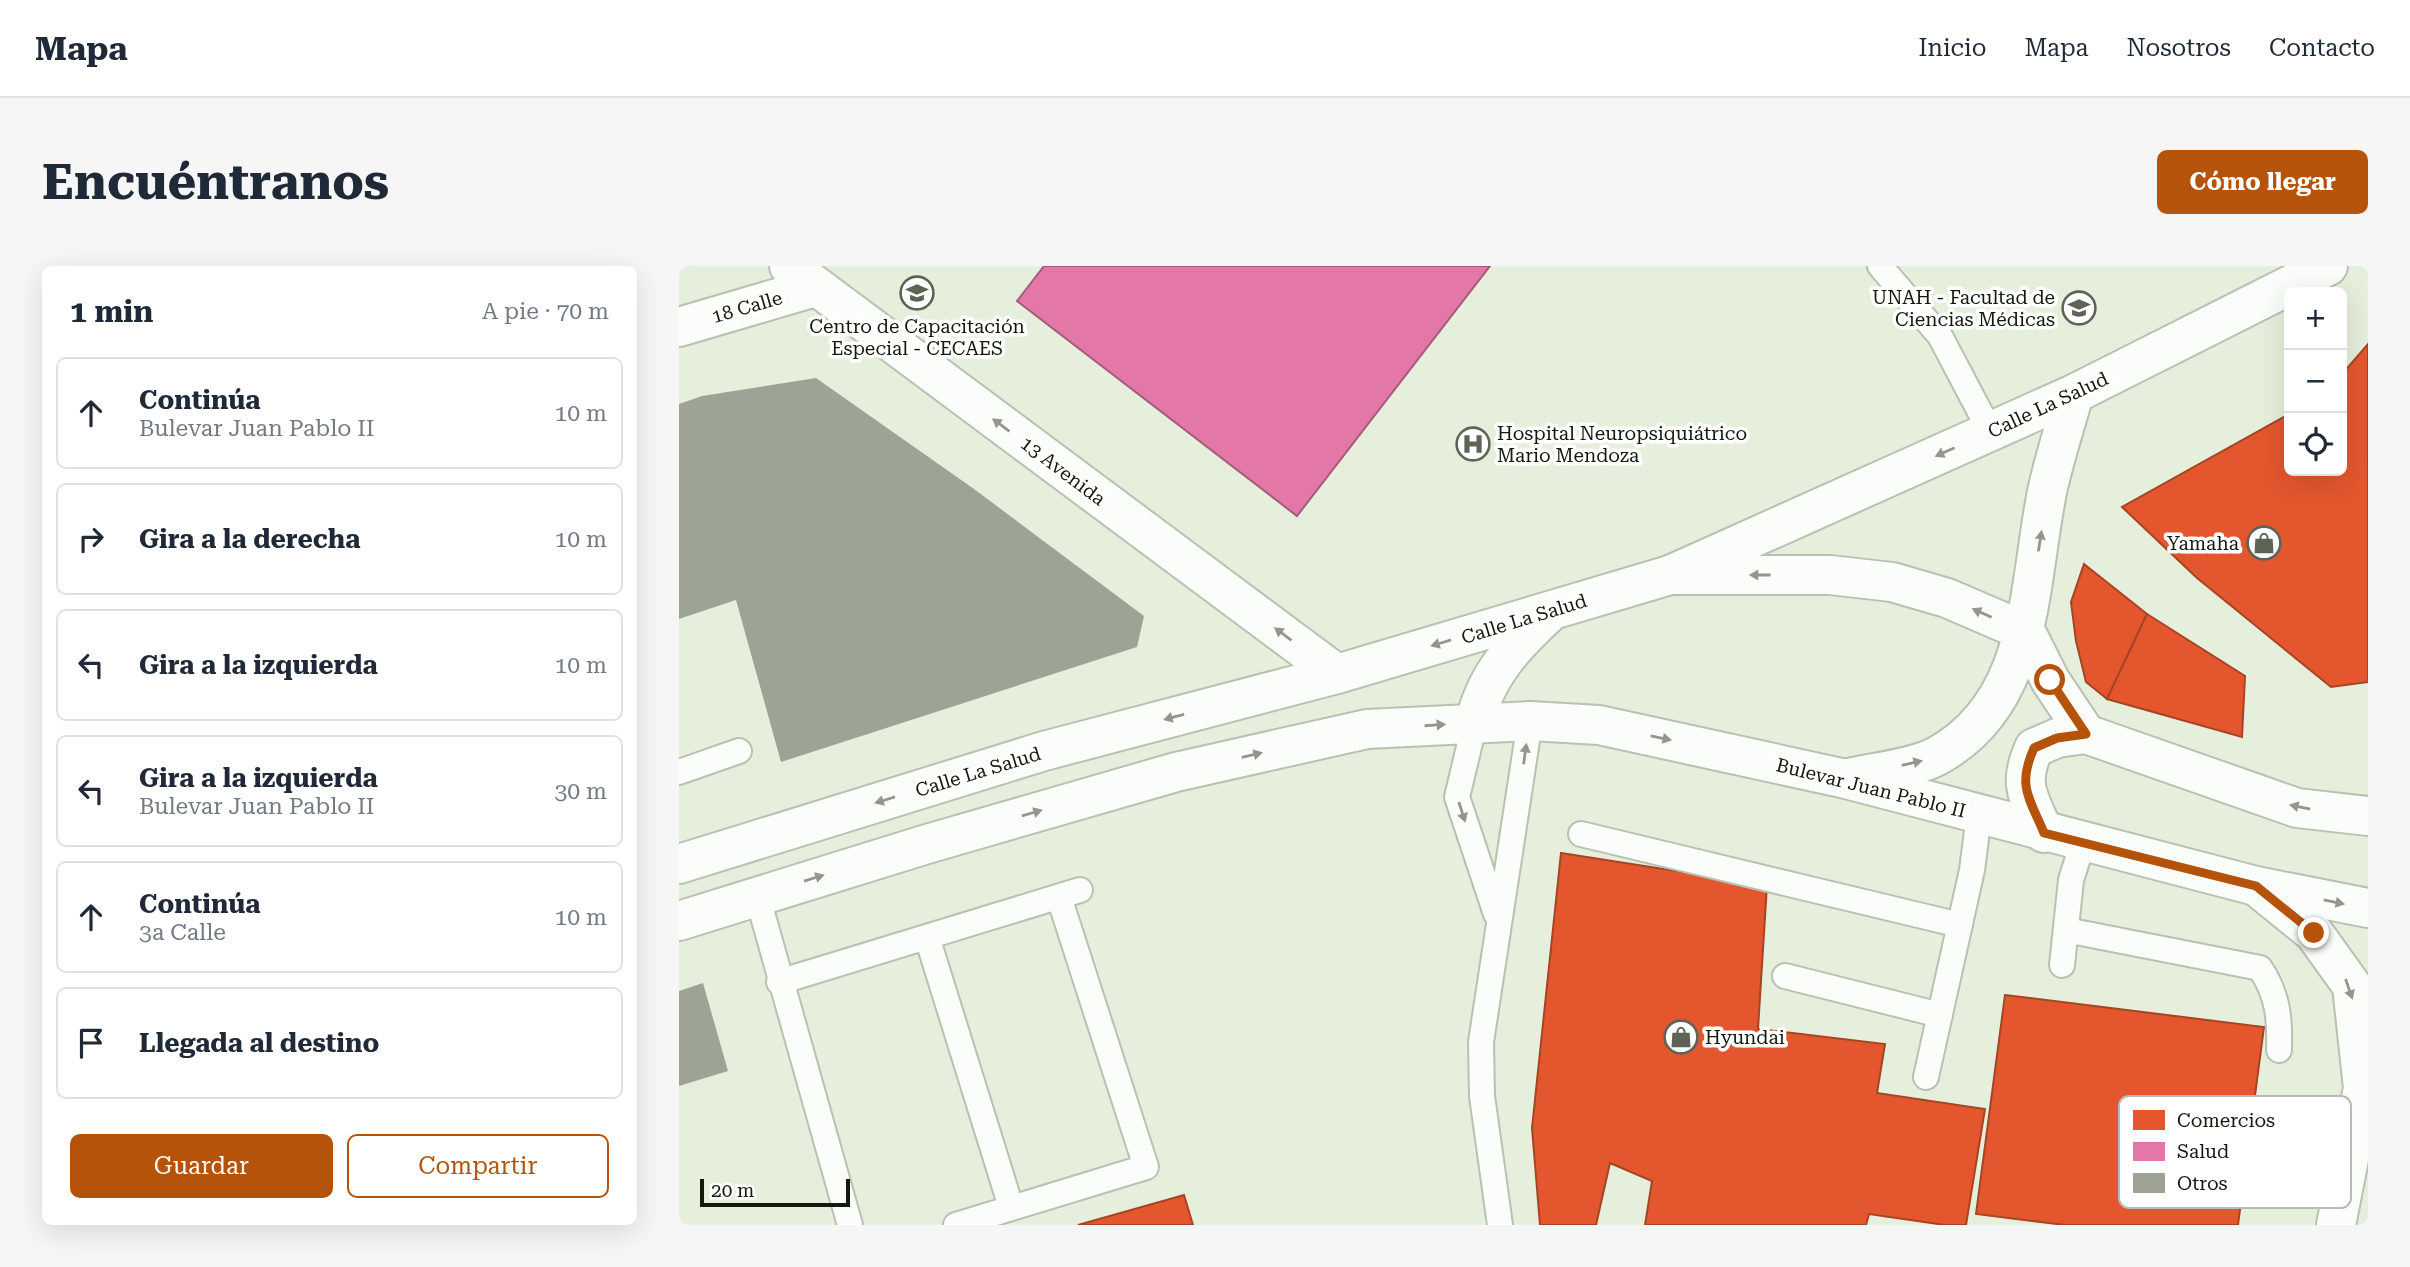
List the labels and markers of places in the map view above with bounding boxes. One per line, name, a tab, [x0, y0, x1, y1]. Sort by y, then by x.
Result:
school or university icon: Centro de Capacitación Especial - CECAES	[898, 274, 936, 312]
place label: UNAH - Facultad de Ciencias Médicas	[1872, 286, 2055, 331]
school or university icon: UNAH - Facultad de Ciencias Médicas	[2060, 289, 2098, 327]
place label: Centro de Capacitación Especial - CECAES	[809, 315, 1025, 360]
place label: Hospital Neuropsiquiátrico Mario Mendoza	[1497, 422, 1747, 467]
hospital icon: Hospital Neuropsiquiátrico Mario Mendoza	[1454, 425, 1492, 463]
shop icon: Yamaha	[2245, 524, 2283, 562]
place label: Yamaha	[2167, 532, 2240, 555]
shop icon: Hyundai	[1662, 1018, 1700, 1056]
place label: Hyundai	[1705, 1026, 1785, 1049]

